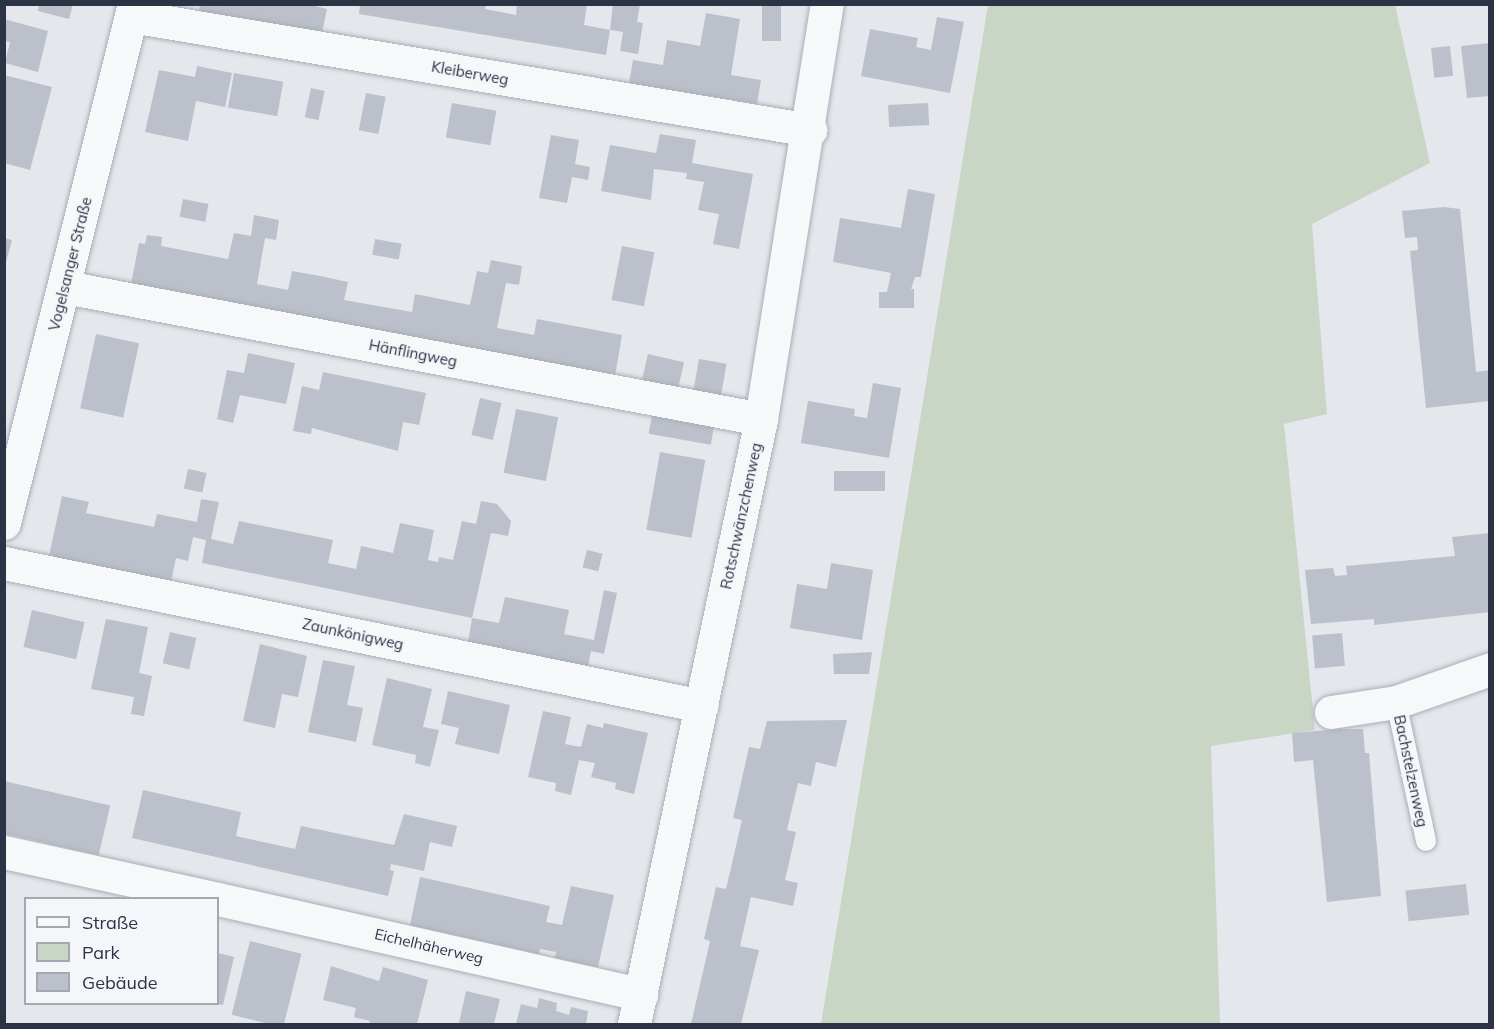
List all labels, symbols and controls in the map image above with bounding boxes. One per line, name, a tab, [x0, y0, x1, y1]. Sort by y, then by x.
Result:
street label: Kleiberweg	[430, 57, 510, 89]
street label: Vogelsanger Straße	[45, 195, 95, 333]
street label: Hänflingweg	[367, 336, 459, 370]
street label: Rotschwänzchenweg	[717, 441, 765, 591]
street label: Zaunkönigweg	[301, 615, 405, 653]
street label: Bachstelzenweg	[1390, 713, 1432, 829]
legend	[24, 897, 219, 1005]
text: Straße	[82, 911, 138, 934]
street label: Eichelhäherweg	[373, 925, 485, 967]
text: Park	[82, 941, 120, 964]
text: Gebäude	[82, 971, 158, 994]

